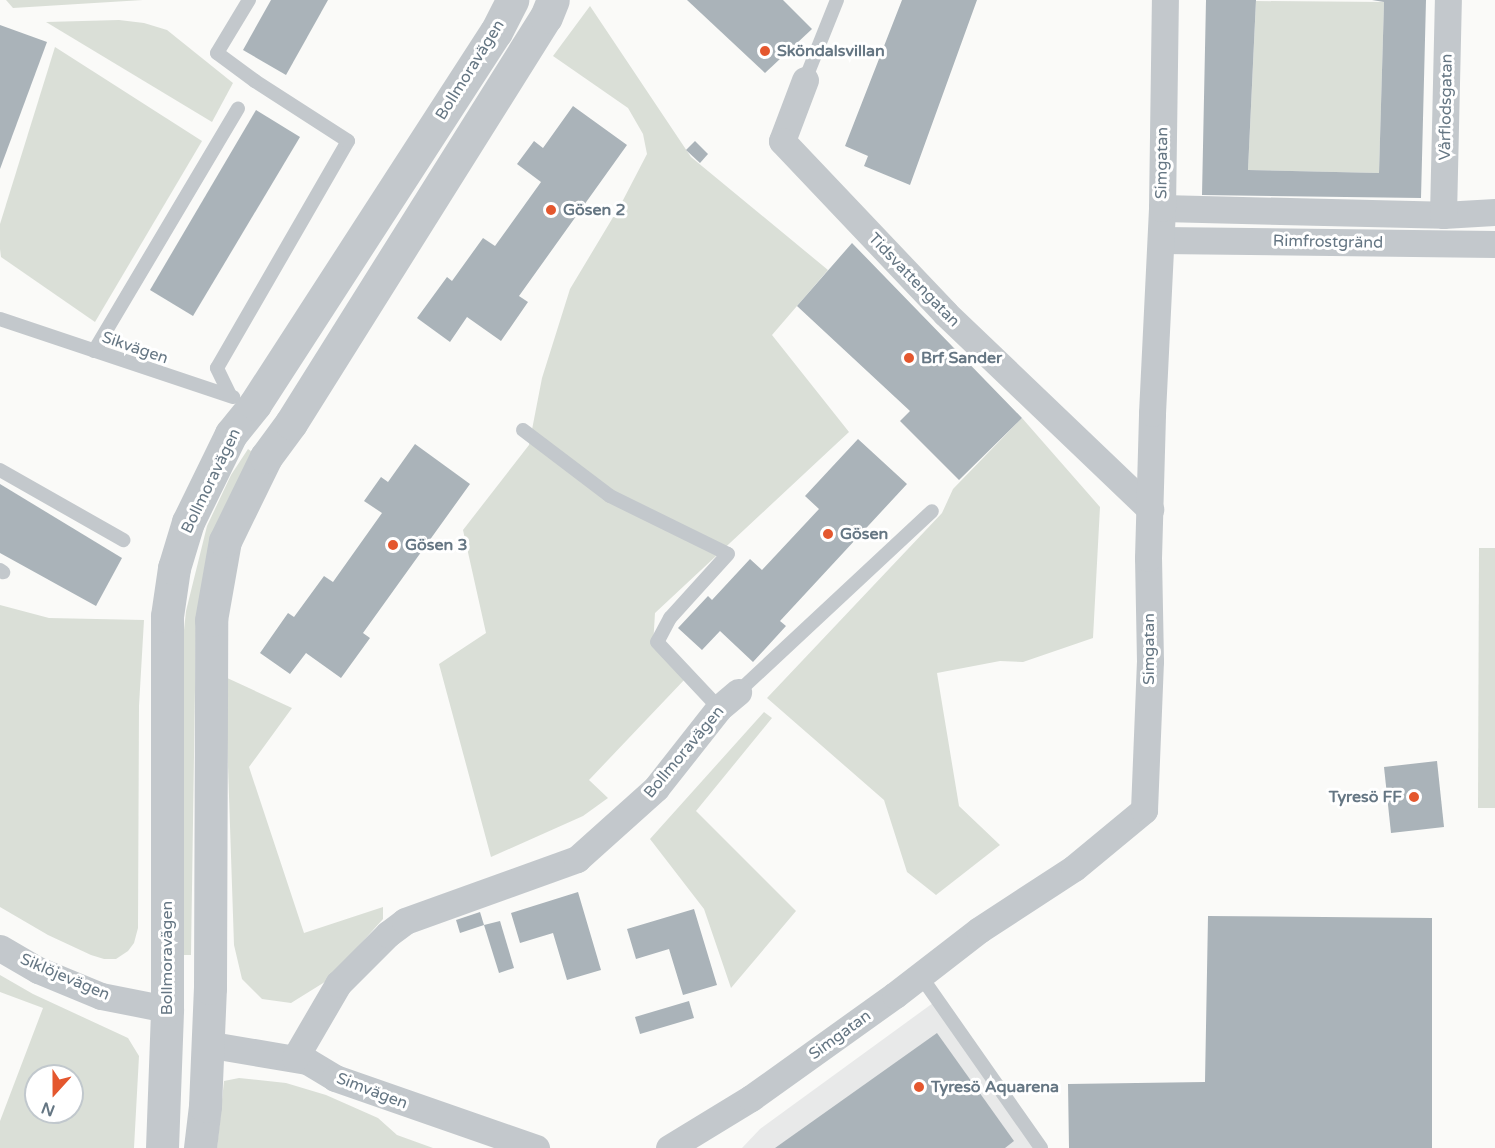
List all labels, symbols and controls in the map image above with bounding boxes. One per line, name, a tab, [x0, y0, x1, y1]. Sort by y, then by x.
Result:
street label: Bollmoravägen	[432, 16, 508, 124]
place label: Sköndalsvillan	[777, 41, 885, 61]
marker: Sköndalsvillan	[758, 44, 772, 58]
street label: Vårflodsgatan	[1435, 53, 1457, 161]
street label: Simgatan	[1152, 127, 1172, 199]
place label: Gösen 2	[563, 200, 626, 220]
marker: Gösen 2	[544, 203, 558, 217]
street label: Tidsvattengatan	[864, 229, 964, 331]
street label: Rimfrostgränd	[1273, 231, 1383, 253]
street label: Sikvägen	[99, 328, 171, 368]
place label: Brf Sander	[921, 348, 1002, 368]
marker: Brf Sander	[902, 351, 916, 365]
street label: Bollmoravägen	[177, 425, 245, 537]
place label: Gösen	[840, 524, 888, 544]
marker: Gösen	[821, 527, 835, 541]
place label: Gösen 3	[405, 535, 468, 555]
marker: Gösen 3	[386, 538, 400, 552]
street label: Simgatan	[1139, 613, 1159, 685]
street label: Bollmoravägen	[640, 702, 728, 802]
place label: Tyresö FF	[1329, 787, 1402, 807]
marker: Tyresö FF	[1407, 790, 1421, 804]
street label: Bollmoravägen	[157, 901, 177, 1015]
street label: Siklöjevägen	[17, 950, 113, 1004]
street label: Simgatan	[805, 1006, 875, 1064]
north arrow	[24, 1064, 84, 1124]
street label: Simvägen	[334, 1069, 410, 1113]
place label: Tyresö Aquarena	[931, 1077, 1059, 1097]
marker: Tyresö Aquarena	[912, 1080, 926, 1094]
text: N	[39, 1097, 58, 1121]

